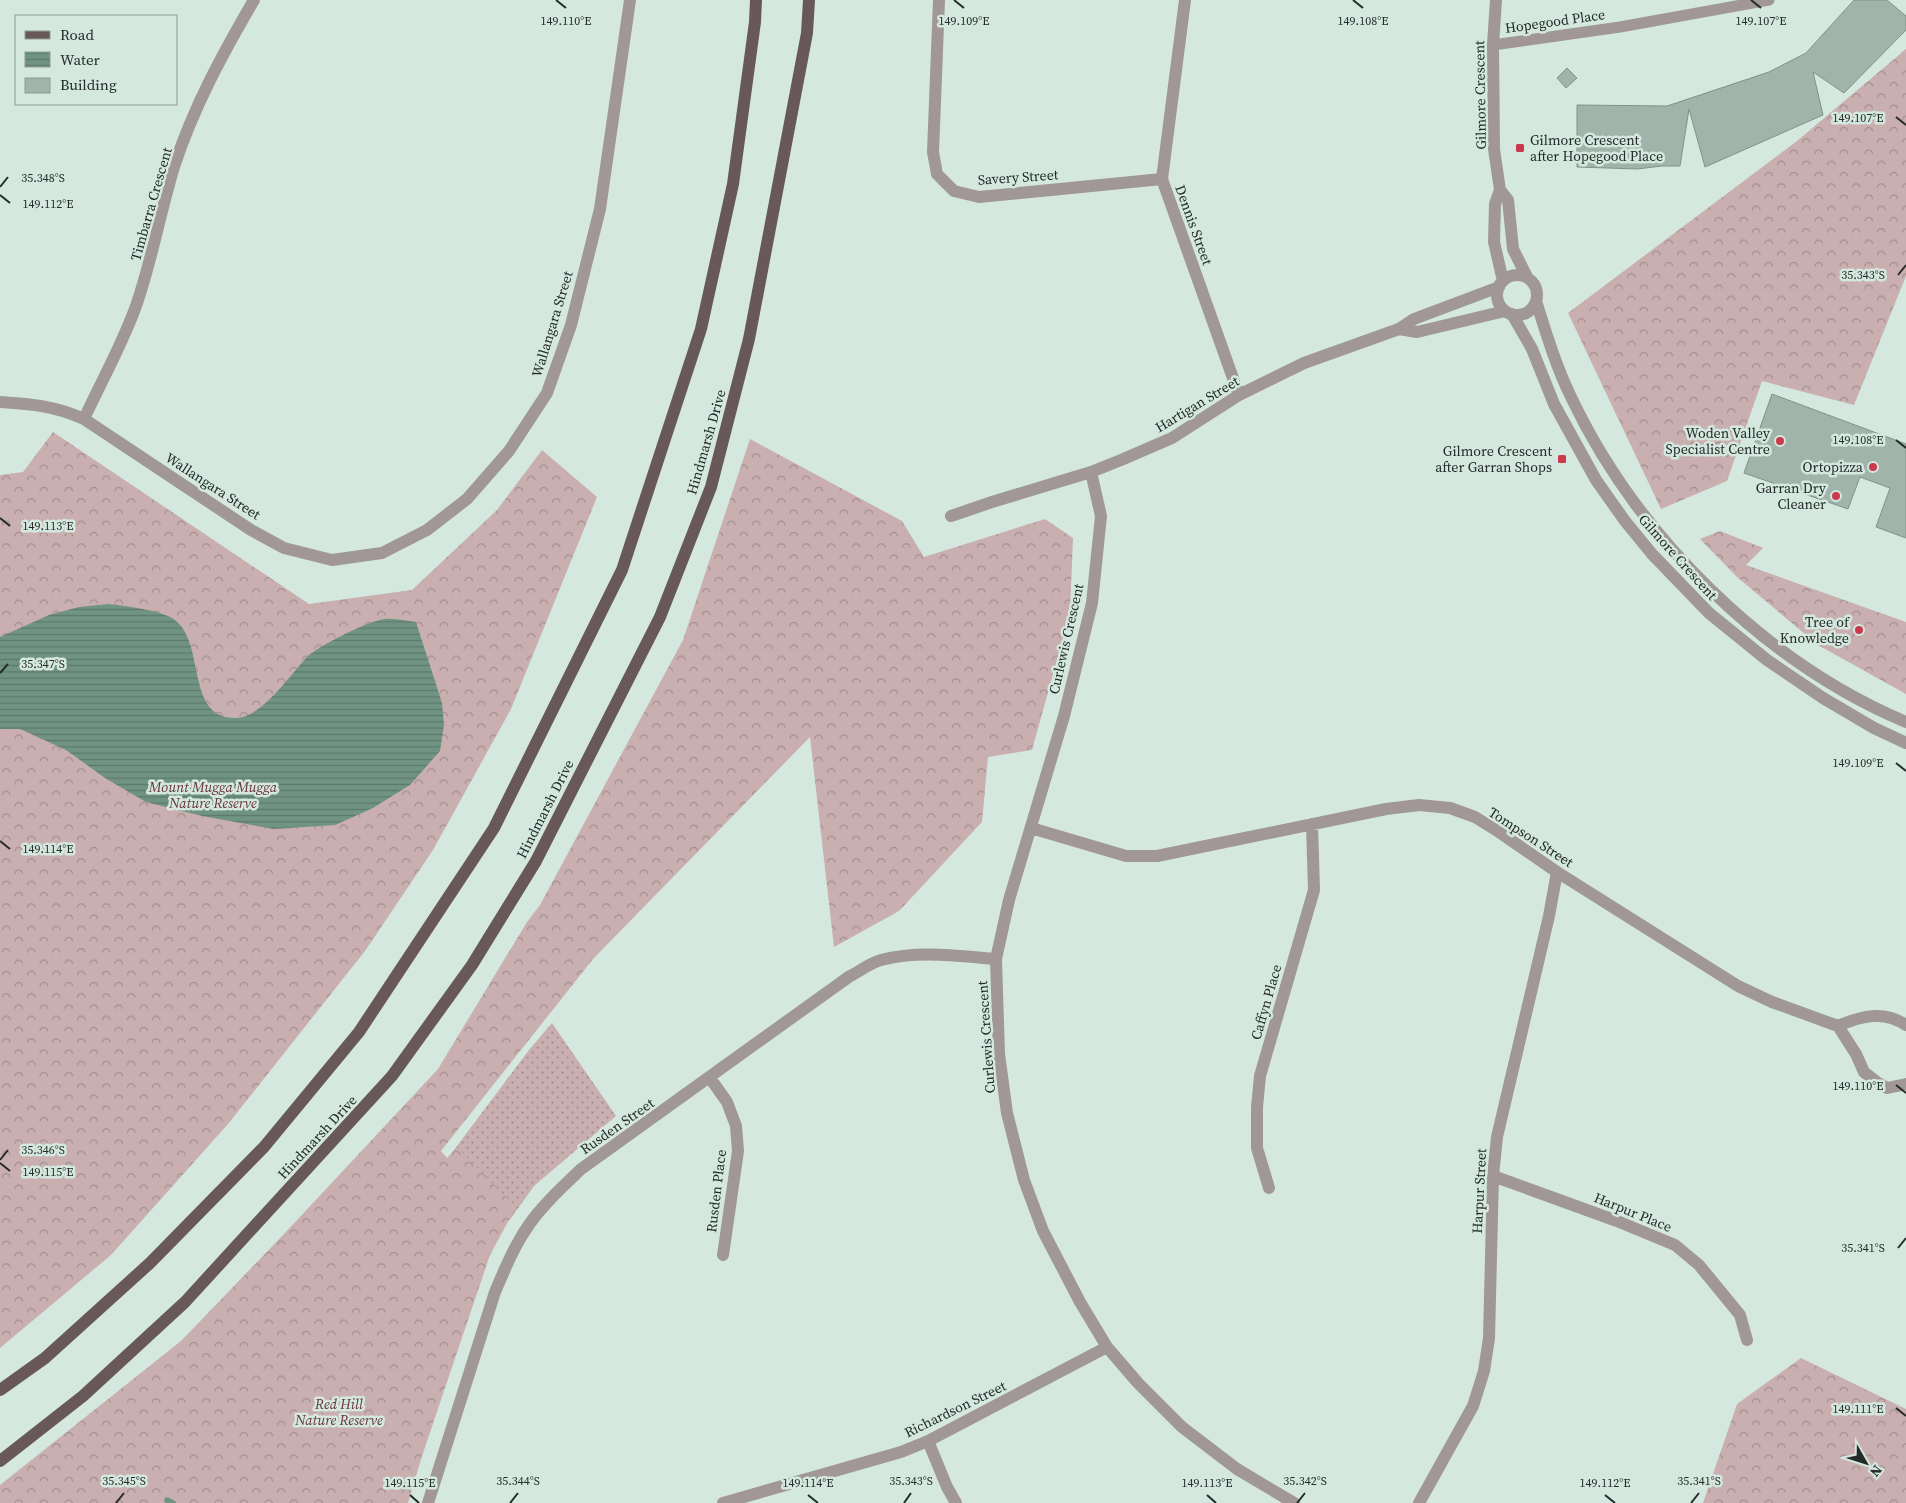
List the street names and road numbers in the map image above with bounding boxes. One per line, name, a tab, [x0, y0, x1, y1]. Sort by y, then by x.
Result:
street label: Hopegood Place	[1504, 4, 1606, 38]
street label: Gilmore Crescent	[1469, 40, 1491, 150]
street label: Timbarra Crescent	[125, 144, 177, 263]
street label: Savery Street	[977, 164, 1059, 190]
street label: Dennis Street	[1170, 182, 1218, 268]
street label: Wallangara Street	[526, 268, 578, 379]
street label: Hartigan Street	[1151, 371, 1243, 437]
street label: Hindmarsh Drive	[681, 387, 731, 497]
street label: Wallangara Street	[162, 448, 265, 525]
street label: Gilmore Crescent	[1634, 510, 1722, 605]
street label: Curlewis Crescent	[1044, 581, 1089, 696]
street label: Hindmarsh Drive	[511, 756, 579, 862]
street label: Tompson Street	[1485, 802, 1578, 872]
street label: Caffyn Place	[1246, 962, 1286, 1042]
street label: Curlewis Crescent	[972, 980, 1000, 1094]
street label: Hindmarsh Drive	[273, 1091, 361, 1183]
street label: Rusden Street	[576, 1093, 658, 1159]
street label: Harpur Street	[1467, 1147, 1491, 1234]
street label: Rusden Place	[701, 1148, 731, 1234]
street label: Harpur Place	[1591, 1187, 1675, 1237]
street label: Richardson Street	[901, 1376, 1010, 1442]

